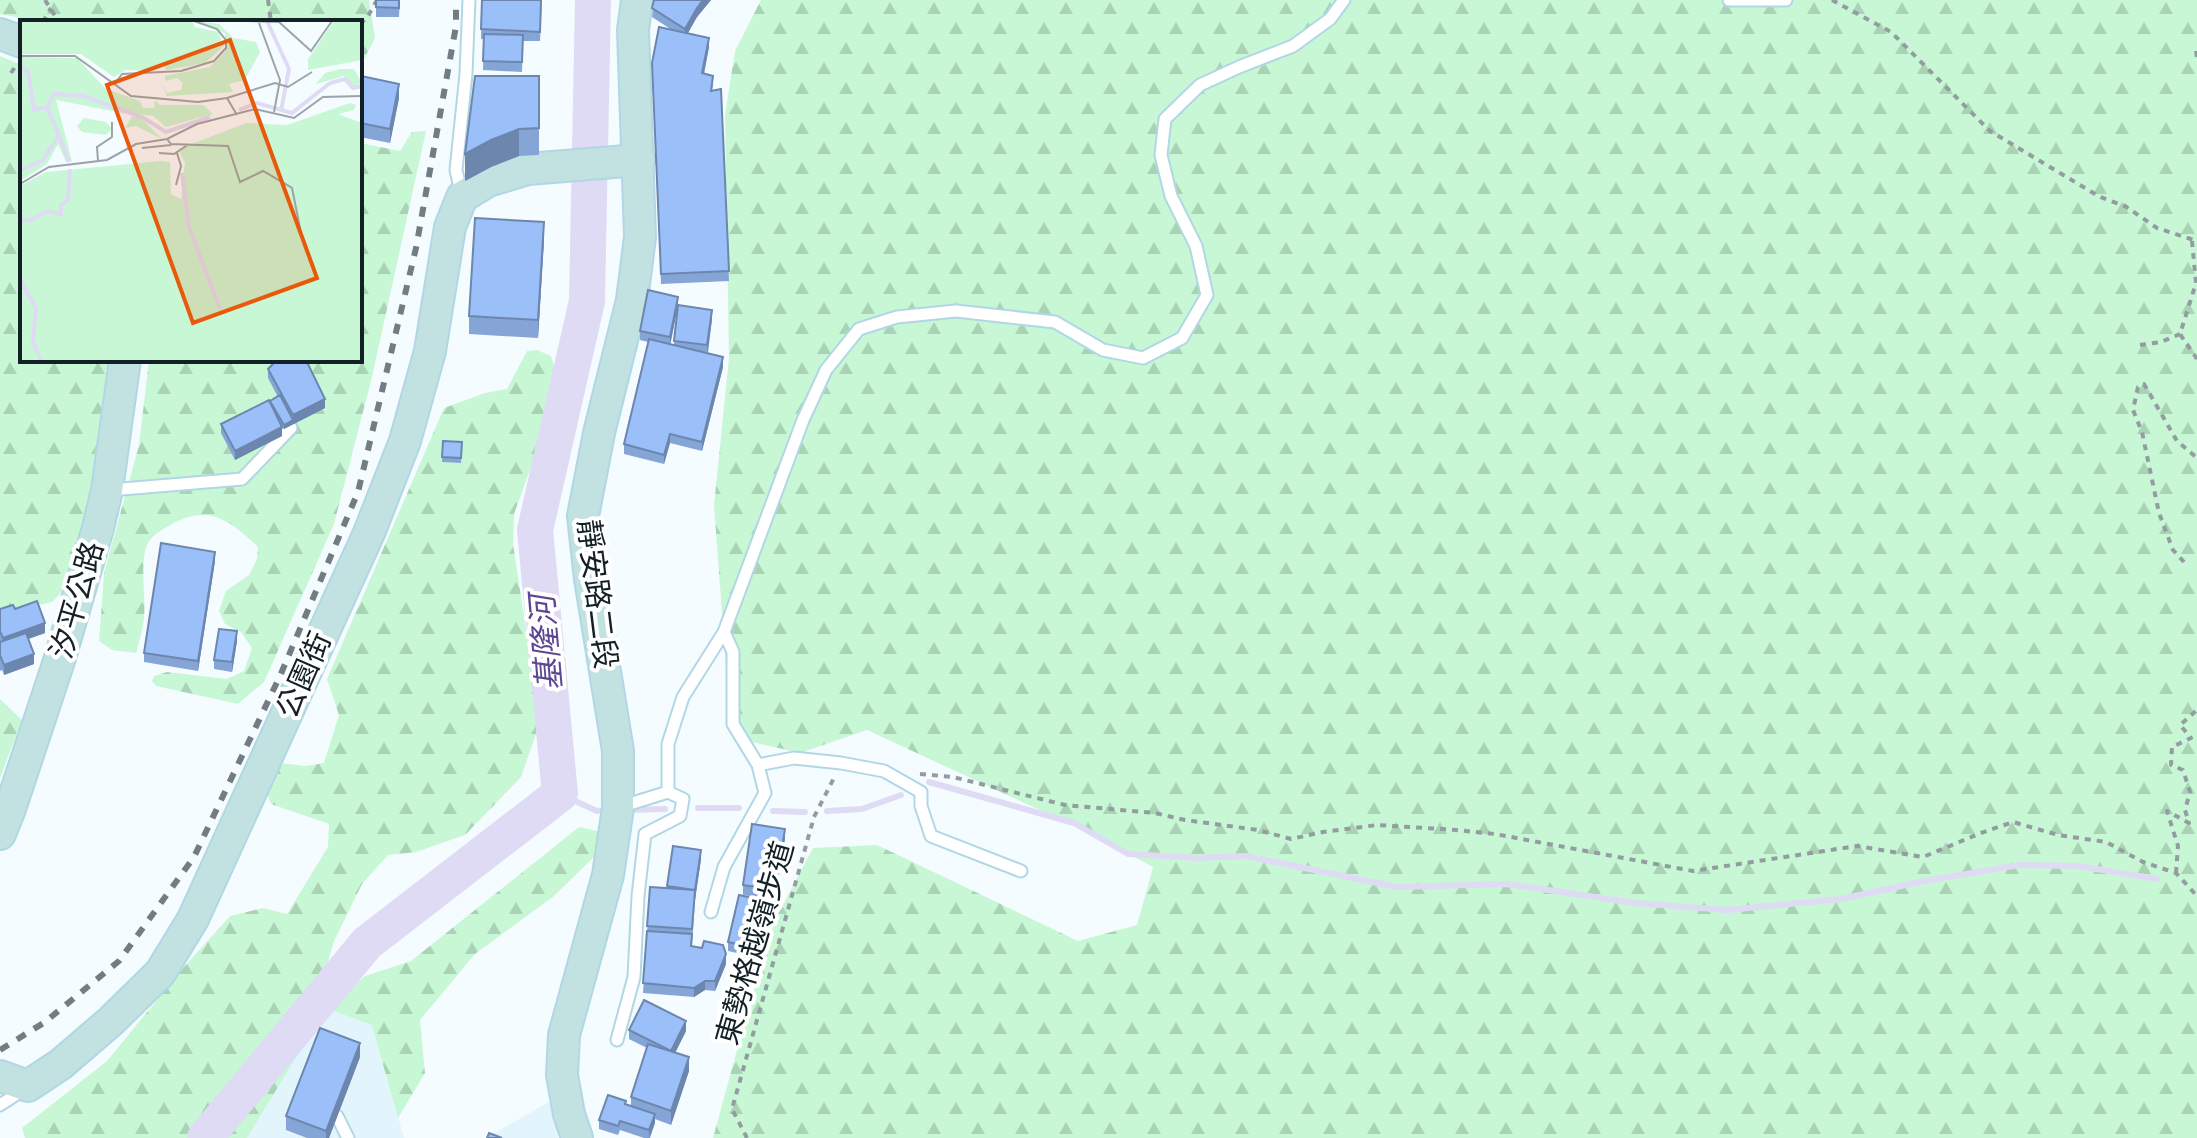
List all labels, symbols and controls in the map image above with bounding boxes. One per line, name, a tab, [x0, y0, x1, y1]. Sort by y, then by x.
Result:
inset map	[20, 20, 362, 362]
street label: 靜安路二段	[564, 517, 628, 671]
street label: 汐平公路	[39, 536, 117, 664]
water label: 基隆河	[518, 587, 576, 693]
street label: 公園街	[266, 625, 344, 726]
street label: 東勢格越嶺步道	[705, 836, 807, 1051]

